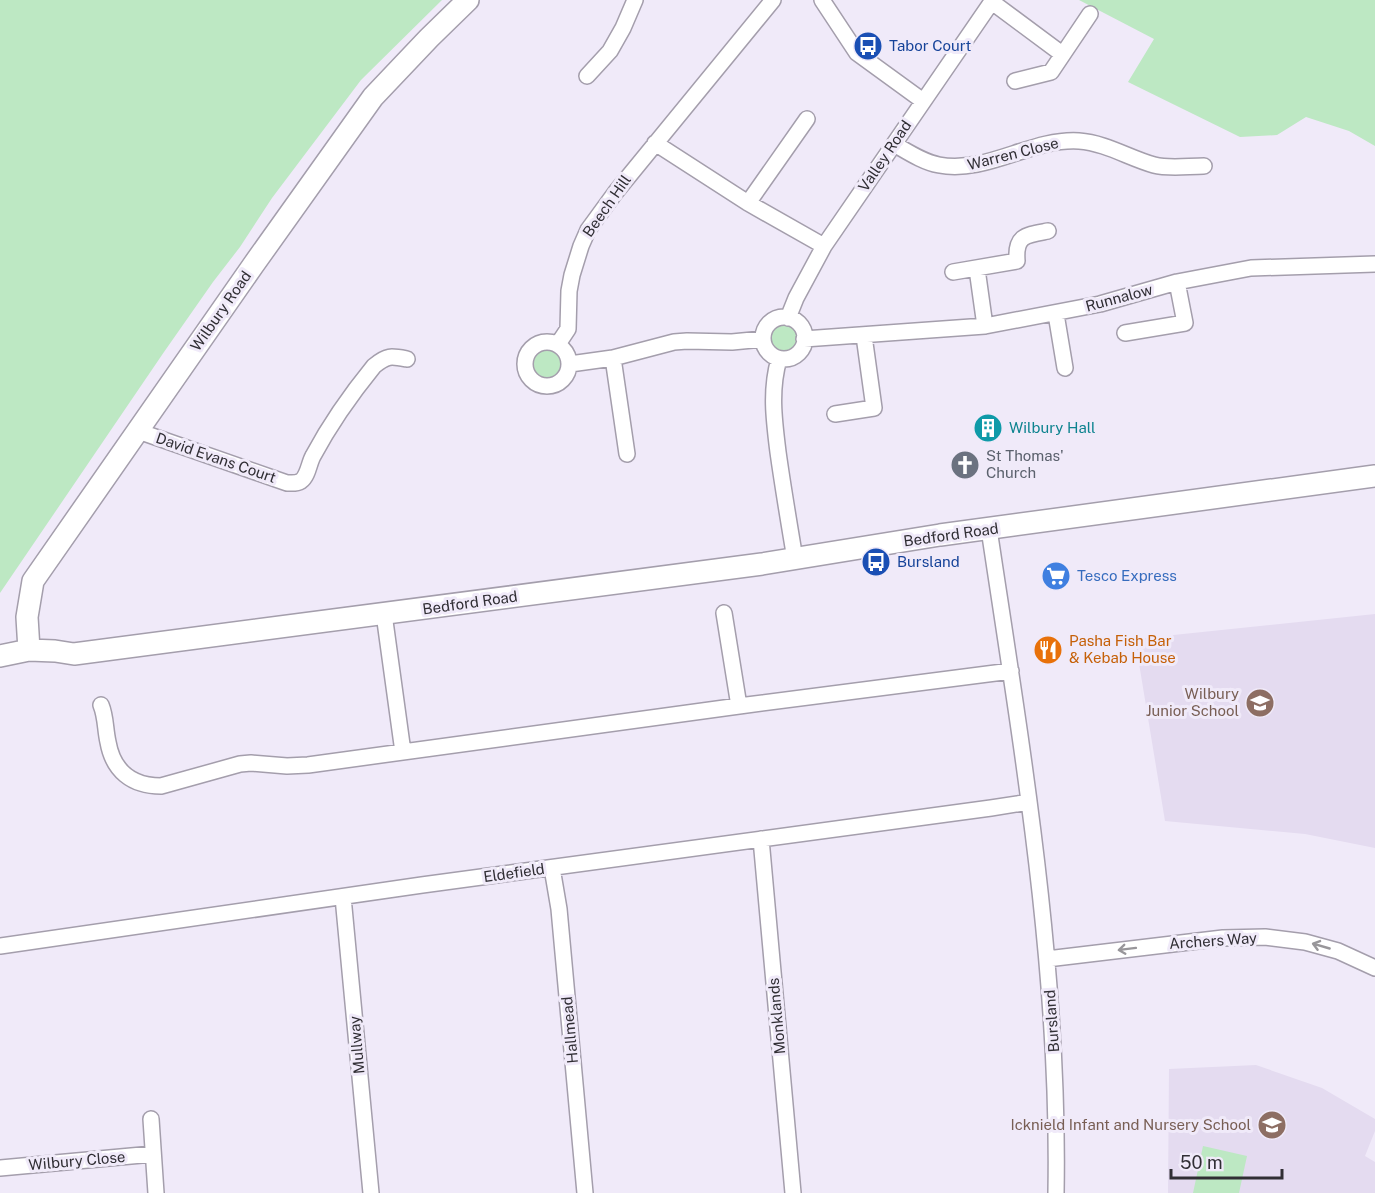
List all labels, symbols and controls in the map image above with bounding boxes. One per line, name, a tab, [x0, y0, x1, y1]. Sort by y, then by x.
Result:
bus stop icon: Tabor Court	[852, 30, 884, 62]
place label: Tabor Court	[889, 37, 971, 54]
street label: Valley Road	[855, 117, 914, 194]
street label: Warren Close	[966, 134, 1060, 173]
street label: Beech Hill	[579, 172, 634, 240]
street label: Wilbury Road	[187, 268, 254, 354]
street label: Runnalow	[1084, 280, 1155, 315]
building icon: Wilbury Hall	[972, 412, 1004, 444]
place label: Wilbury Hall	[1009, 419, 1096, 436]
street label: David Evans Court	[154, 429, 279, 486]
place label: St Thomas' Church	[986, 447, 1064, 481]
church icon: St Thomas' Church	[949, 449, 981, 481]
street label: Bedford Road	[902, 519, 1000, 550]
bus stop icon: Bursland	[860, 546, 892, 578]
place label: Bursland	[897, 553, 960, 570]
supermarket icon: Tesco Express	[1040, 560, 1072, 592]
place label: Tesco Express	[1077, 567, 1177, 584]
street label: Bedford Road	[421, 587, 519, 618]
place label: Pasha Fish Bar & Kebab House	[1069, 632, 1176, 666]
restaurant icon: Pasha Fish Bar & Kebab House	[1032, 634, 1064, 666]
place label: Wilbury Junior School	[1146, 685, 1239, 719]
school or university icon: Wilbury Junior School	[1244, 687, 1276, 719]
street label: Eldefield	[482, 860, 546, 885]
street label: Archers Way	[1168, 929, 1257, 952]
one-way arrow	[1312, 940, 1331, 952]
one-way arrow	[1118, 944, 1138, 955]
street label: Monklands	[765, 977, 788, 1055]
street label: Bursland	[1041, 989, 1062, 1053]
street label: Hallmead	[558, 996, 581, 1064]
street label: Mullway	[345, 1015, 368, 1075]
school or university icon: Icknield Infant and Nursery School	[1256, 1109, 1288, 1141]
place label: Icknield Infant and Nursery School	[1011, 1116, 1251, 1133]
scale bar	[1171, 1142, 1282, 1180]
street label: Wilbury Close	[28, 1148, 126, 1173]
text: 50 m	[1180, 1152, 1223, 1173]

